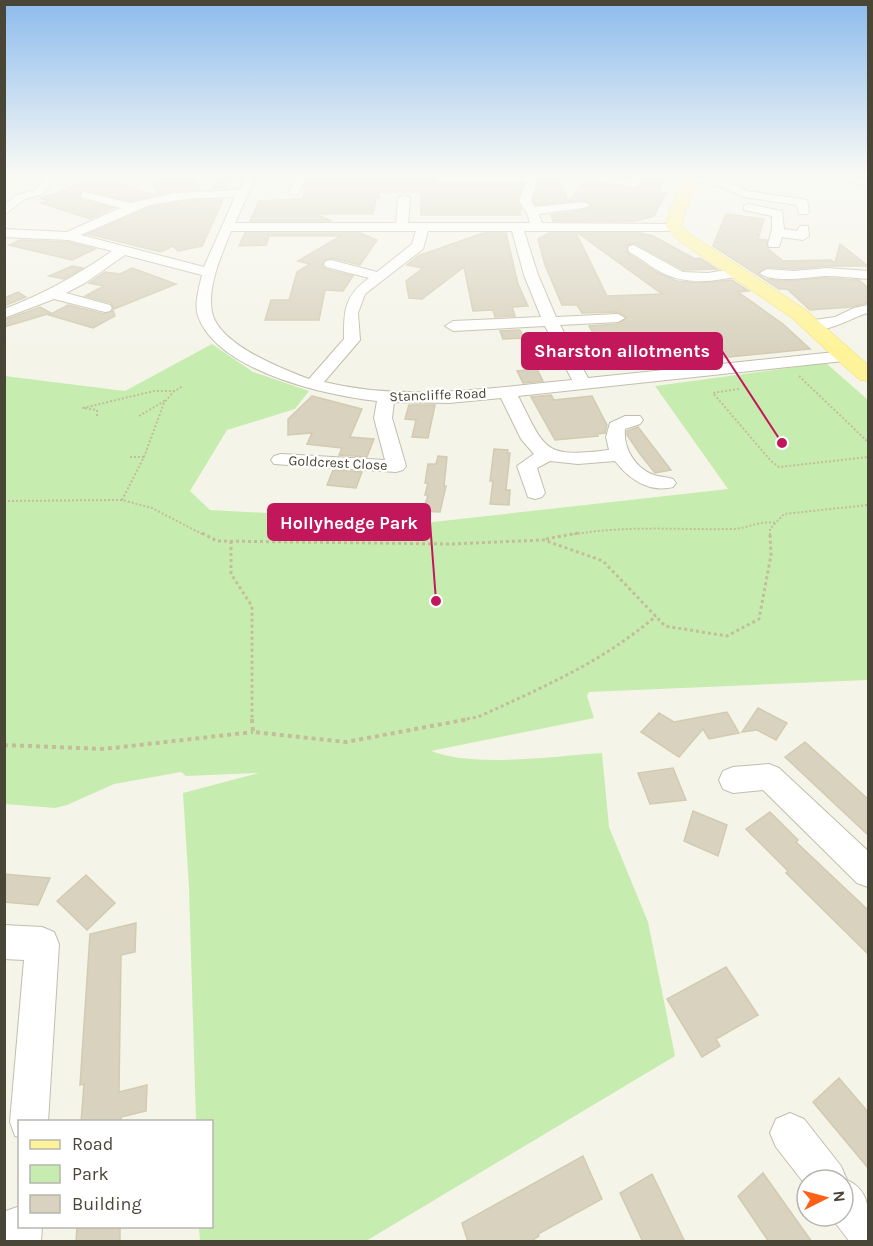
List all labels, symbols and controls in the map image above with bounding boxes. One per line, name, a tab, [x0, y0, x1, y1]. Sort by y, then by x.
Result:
callout: Sharston allotments	[522, 333, 722, 369]
text: Sharston allotments	[534, 340, 710, 362]
street label: Stancliffe Road	[389, 385, 487, 405]
street label: Goldcrest Close	[288, 452, 388, 474]
callout: Hollyhedge Park	[268, 504, 430, 540]
text: Hollyhedge Park	[280, 512, 418, 534]
legend	[18, 1120, 213, 1228]
text: Road	[72, 1133, 113, 1155]
text: Park	[72, 1163, 109, 1185]
north arrow	[795, 1168, 855, 1228]
text: N	[829, 1190, 849, 1203]
text: Building	[72, 1193, 142, 1215]

